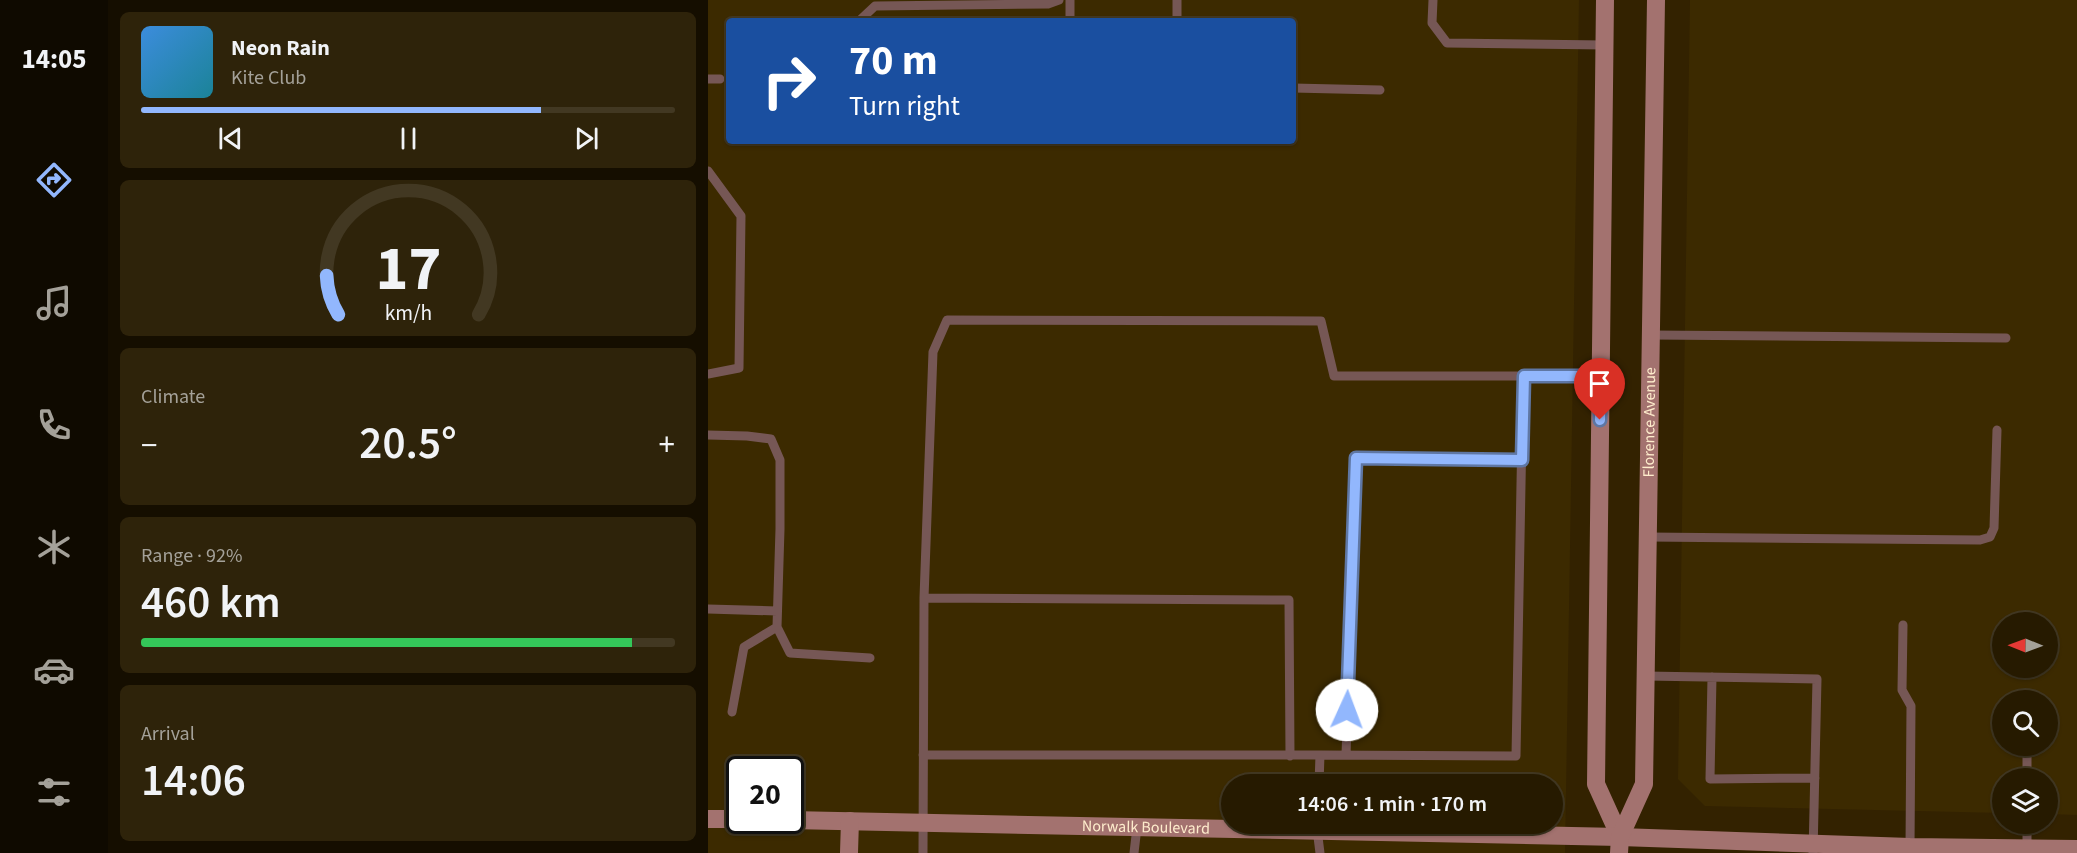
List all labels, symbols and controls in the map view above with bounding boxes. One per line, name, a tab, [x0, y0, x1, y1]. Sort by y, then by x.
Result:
text: 70 m	[849, 31, 938, 91]
text: Neon Rain	[231, 32, 330, 64]
text: 14:05	[21, 40, 87, 79]
icon: right	[750, 42, 828, 120]
text: Kite Club	[231, 64, 306, 92]
text: Turn right	[849, 87, 960, 126]
icon: previous	[214, 122, 247, 155]
icon: pause	[392, 122, 425, 155]
icon: next	[570, 122, 603, 155]
icon: directions	[33, 159, 75, 201]
text: 17	[375, 225, 441, 314]
icon: music	[33, 282, 75, 324]
text: km/h	[384, 299, 432, 330]
pin	[1574, 358, 1625, 420]
icon: arrive	[1583, 367, 1616, 400]
street label: Florence Avenue	[1638, 367, 1661, 478]
text: Climate	[141, 383, 205, 411]
icon: phone	[33, 404, 75, 446]
text: 20.5°	[359, 412, 457, 476]
text: −	[141, 422, 157, 469]
text: +	[659, 422, 675, 469]
icon: climate	[33, 526, 75, 568]
text: Range · 92%	[141, 542, 242, 570]
text: 460 km	[141, 571, 281, 635]
north arrow	[1992, 612, 2058, 678]
map controls	[1992, 612, 2058, 834]
icon: car	[33, 649, 75, 691]
position arrow	[1315, 678, 1379, 742]
button: search	[1992, 690, 2058, 756]
text: Arrival	[141, 720, 195, 748]
text: 14:06	[141, 749, 246, 813]
speed limit sign: 20	[726, 756, 804, 834]
button: layers	[1992, 768, 2058, 834]
icon: filters	[33, 771, 75, 813]
text: 14:06 · 1 min · 170 m	[1297, 788, 1487, 820]
street label: Norwalk Boulevard	[1082, 815, 1210, 840]

